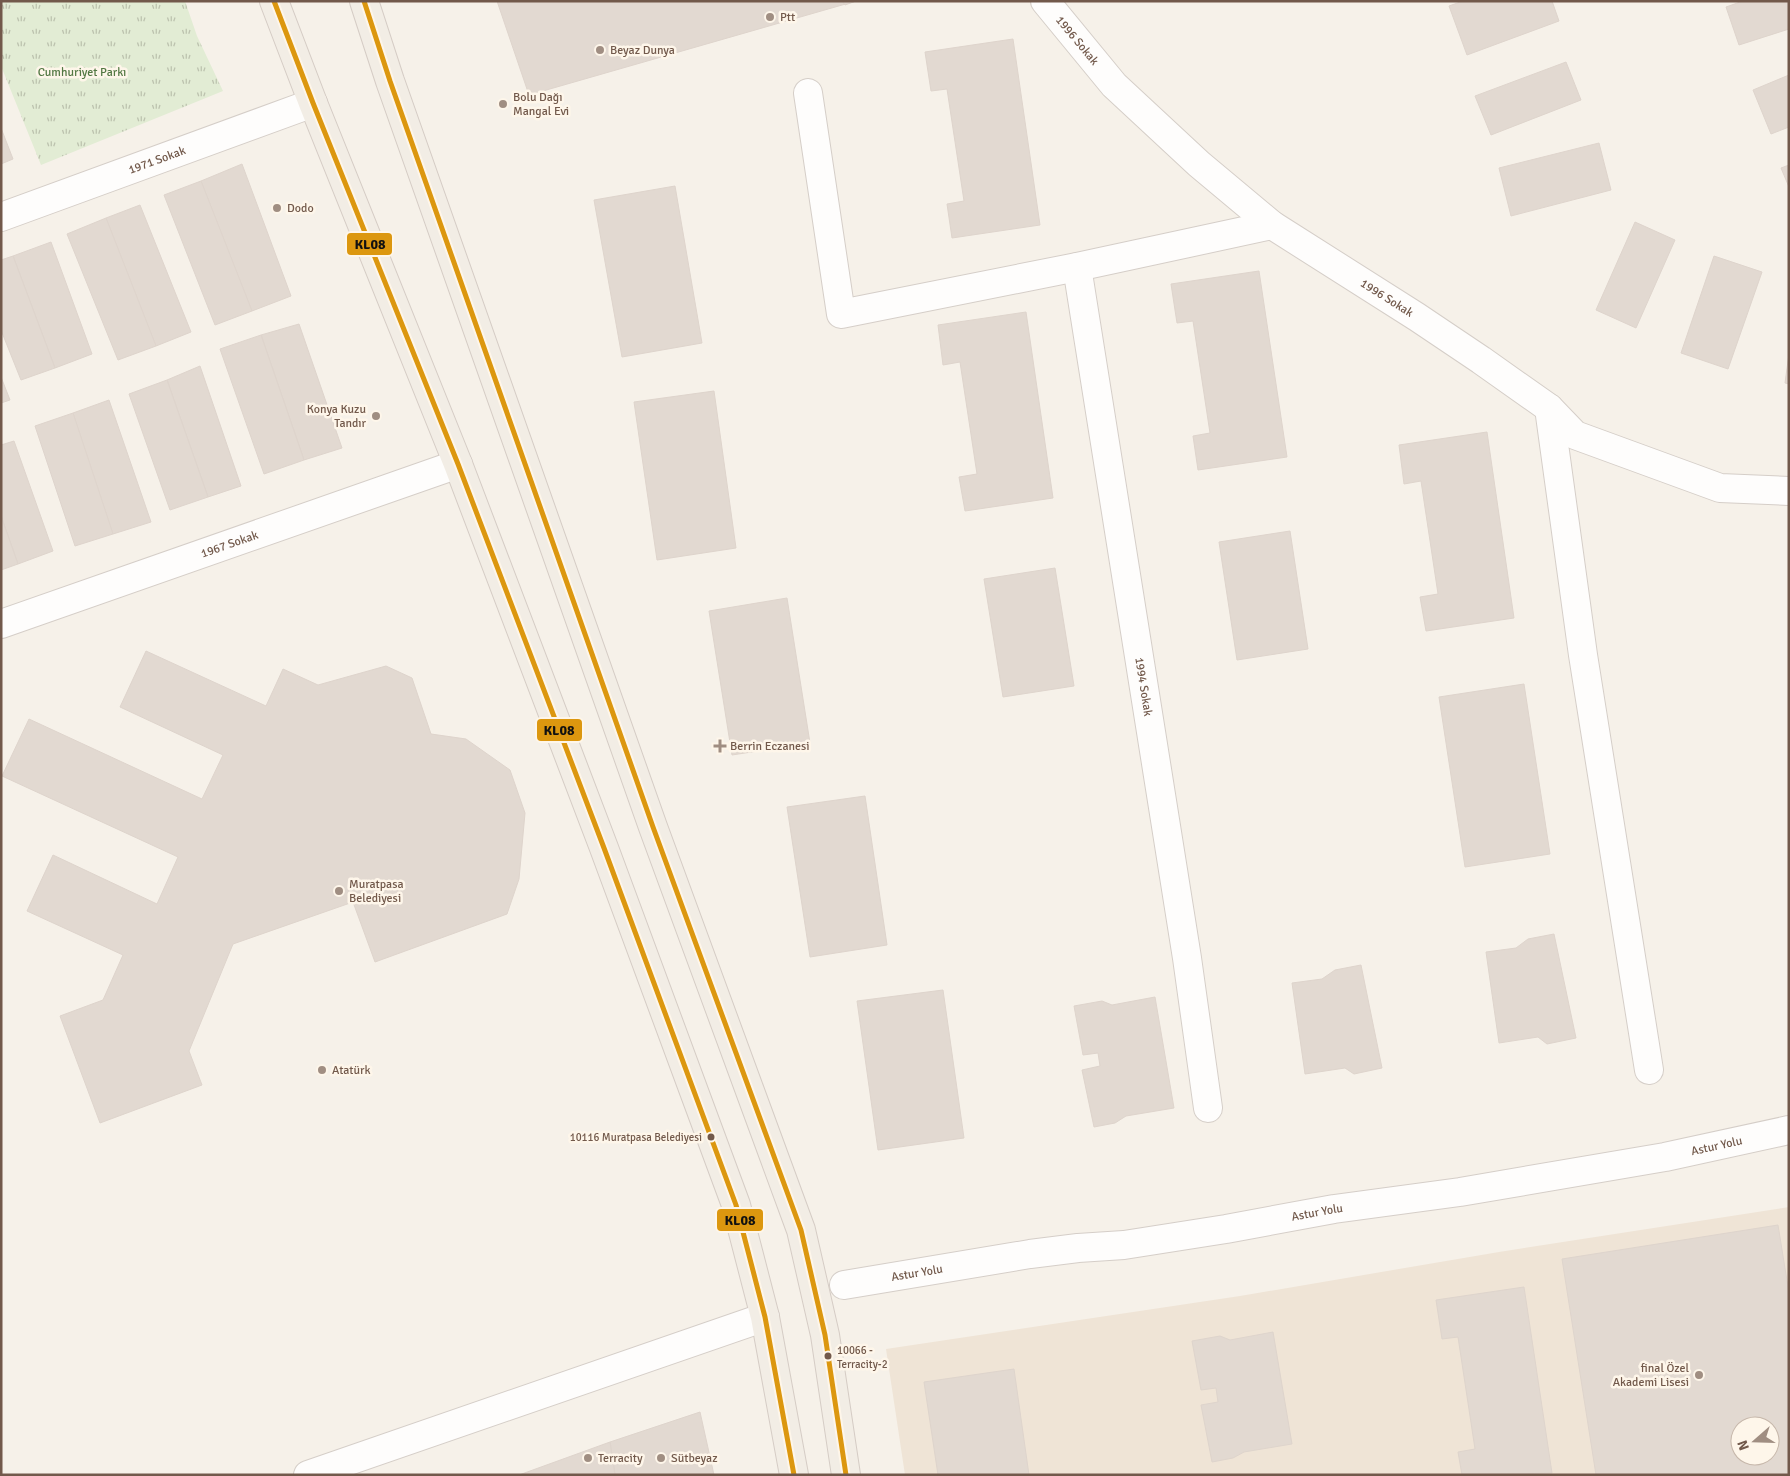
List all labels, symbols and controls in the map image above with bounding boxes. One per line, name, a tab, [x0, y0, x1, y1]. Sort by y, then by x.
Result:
place label: Ptt	[780, 10, 795, 25]
marker: Ptt	[764, 11, 776, 23]
street label: 1996 Sokak	[1053, 13, 1102, 68]
place label: Beyaz Dunya	[610, 43, 675, 58]
marker: Beyaz Dunya	[594, 44, 606, 56]
park label: Cumhuriyet Parkı	[38, 65, 126, 80]
place label: Bolu Dağı Mangal Evi	[513, 90, 569, 119]
marker: Bolu Dağı Mangal Evi	[497, 98, 509, 110]
street label: 1971 Sokak	[126, 143, 188, 177]
place label: Dodo	[287, 201, 314, 216]
marker: Dodo	[271, 202, 283, 214]
line badge: KL08	[346, 232, 393, 256]
text: KL08	[354, 236, 386, 253]
street label: 1996 Sokak	[1358, 276, 1416, 320]
place label: Konya Kuzu Tandır	[307, 402, 367, 431]
marker: Konya Kuzu Tandır	[370, 410, 382, 422]
street label: 1967 Sokak	[199, 527, 260, 561]
street label: 1994 Sokak	[1132, 656, 1156, 717]
line badge: KL08	[536, 718, 583, 742]
text: KL08	[543, 722, 575, 739]
place label: Berrin Eczanesi	[730, 739, 810, 754]
marker: Berrin Eczanesi	[714, 740, 726, 752]
place label: Muratpasa Belediyesi	[349, 877, 404, 906]
marker: Muratpasa Belediyesi	[333, 885, 345, 897]
place label: Atatürk	[332, 1063, 370, 1078]
marker: Atatürk	[316, 1064, 328, 1076]
place label: 10116 Muratpasa Belediyesi	[570, 1131, 702, 1144]
marker: 10116 Muratpasa Belediyesi	[706, 1132, 716, 1142]
street label: Astur Yolu	[1690, 1133, 1744, 1159]
street label: Astur Yolu	[1290, 1200, 1344, 1224]
line badge: KL08	[716, 1208, 764, 1232]
text: KL08	[724, 1212, 756, 1229]
street label: Astur Yolu	[890, 1261, 944, 1285]
place label: 10066 - Terracity-2	[837, 1344, 888, 1371]
marker: 10066 - Terracity-2	[823, 1351, 833, 1361]
place label: final Özel Akademi Lisesi	[1613, 1361, 1689, 1390]
marker: final Özel Akademi Lisesi	[1693, 1369, 1705, 1381]
north arrow	[1730, 1416, 1780, 1466]
text: N	[1734, 1438, 1753, 1453]
place label: Terracity	[598, 1451, 643, 1466]
place label: Sütbeyaz	[671, 1451, 718, 1466]
marker: Terracity	[582, 1452, 594, 1464]
marker: Sütbeyaz	[655, 1452, 667, 1464]

